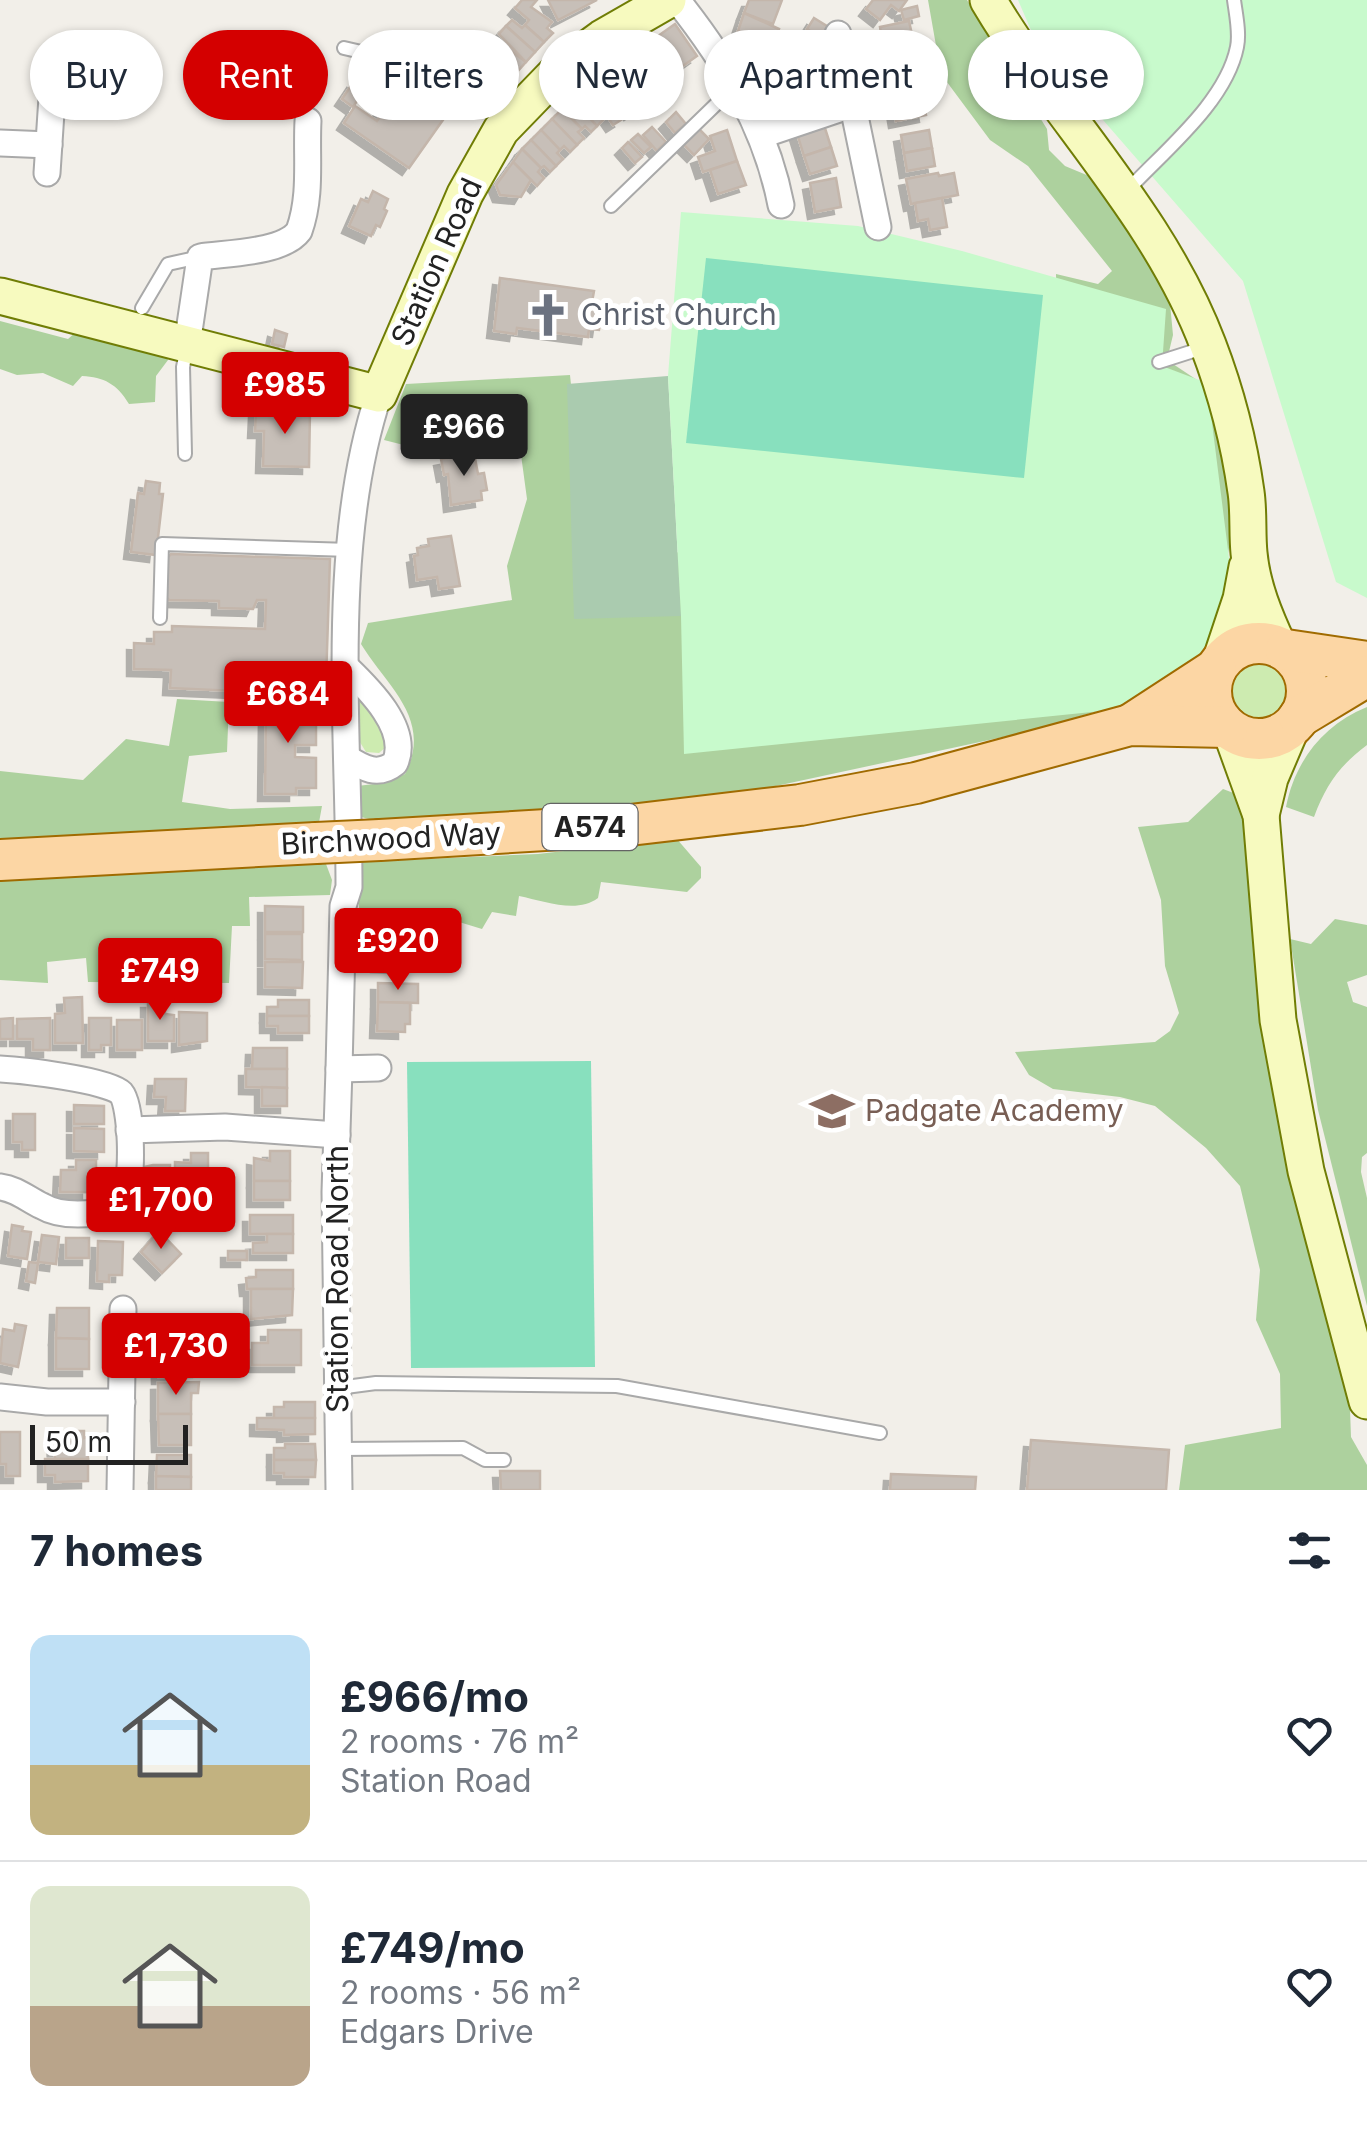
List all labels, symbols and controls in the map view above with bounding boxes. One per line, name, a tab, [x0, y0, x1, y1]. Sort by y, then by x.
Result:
chip: Buy	[30, 30, 163, 120]
chip: Rent	[183, 30, 328, 120]
chip: Filters	[348, 30, 519, 120]
chip: New	[539, 30, 684, 120]
chip: Apartment	[704, 30, 948, 120]
chip: House	[968, 30, 1144, 120]
street label: Station Road	[383, 172, 489, 351]
church icon: Christ Church	[524, 291, 572, 339]
place label: Christ Church	[581, 296, 777, 332]
pin: £985	[226, 352, 344, 437]
text: £985	[244, 365, 326, 404]
pin: £966	[405, 394, 523, 479]
text: £966	[423, 407, 505, 446]
pin: £684	[229, 661, 347, 746]
text: £684	[246, 674, 330, 713]
road number: A574	[542, 804, 638, 850]
street label: Birchwood Way	[280, 814, 502, 862]
pin: £920	[339, 908, 457, 993]
text: £920	[357, 921, 439, 960]
pin: £749	[101, 938, 219, 1023]
text: £749	[120, 951, 200, 990]
school or university icon: Padgate Academy	[808, 1087, 856, 1135]
place label: Padgate Academy	[865, 1092, 1124, 1128]
street label: Station Road North	[319, 1145, 355, 1413]
pin: £1,700	[80, 1167, 242, 1252]
text: £1,700	[108, 1180, 214, 1219]
pin: £1,730	[95, 1313, 257, 1398]
text: £1,730	[124, 1326, 228, 1365]
scale bar	[30, 1420, 188, 1464]
text: 50 m	[45, 1425, 112, 1459]
icon: filters	[1282, 1523, 1337, 1578]
text: 7 homes	[30, 1525, 203, 1576]
text: £966/mo	[340, 1671, 529, 1722]
icon: home	[110, 1675, 230, 1795]
icon: heart	[1282, 1708, 1337, 1763]
text: 2 rooms · 76 m²	[340, 1722, 579, 1761]
text: Station Road	[340, 1761, 532, 1800]
text: £749/mo	[340, 1922, 525, 1973]
icon: home	[110, 1926, 230, 2046]
icon: heart	[1282, 1959, 1337, 2014]
text: 2 rooms · 56 m²	[340, 1973, 581, 2012]
text: Edgars Drive	[340, 2012, 534, 2051]

